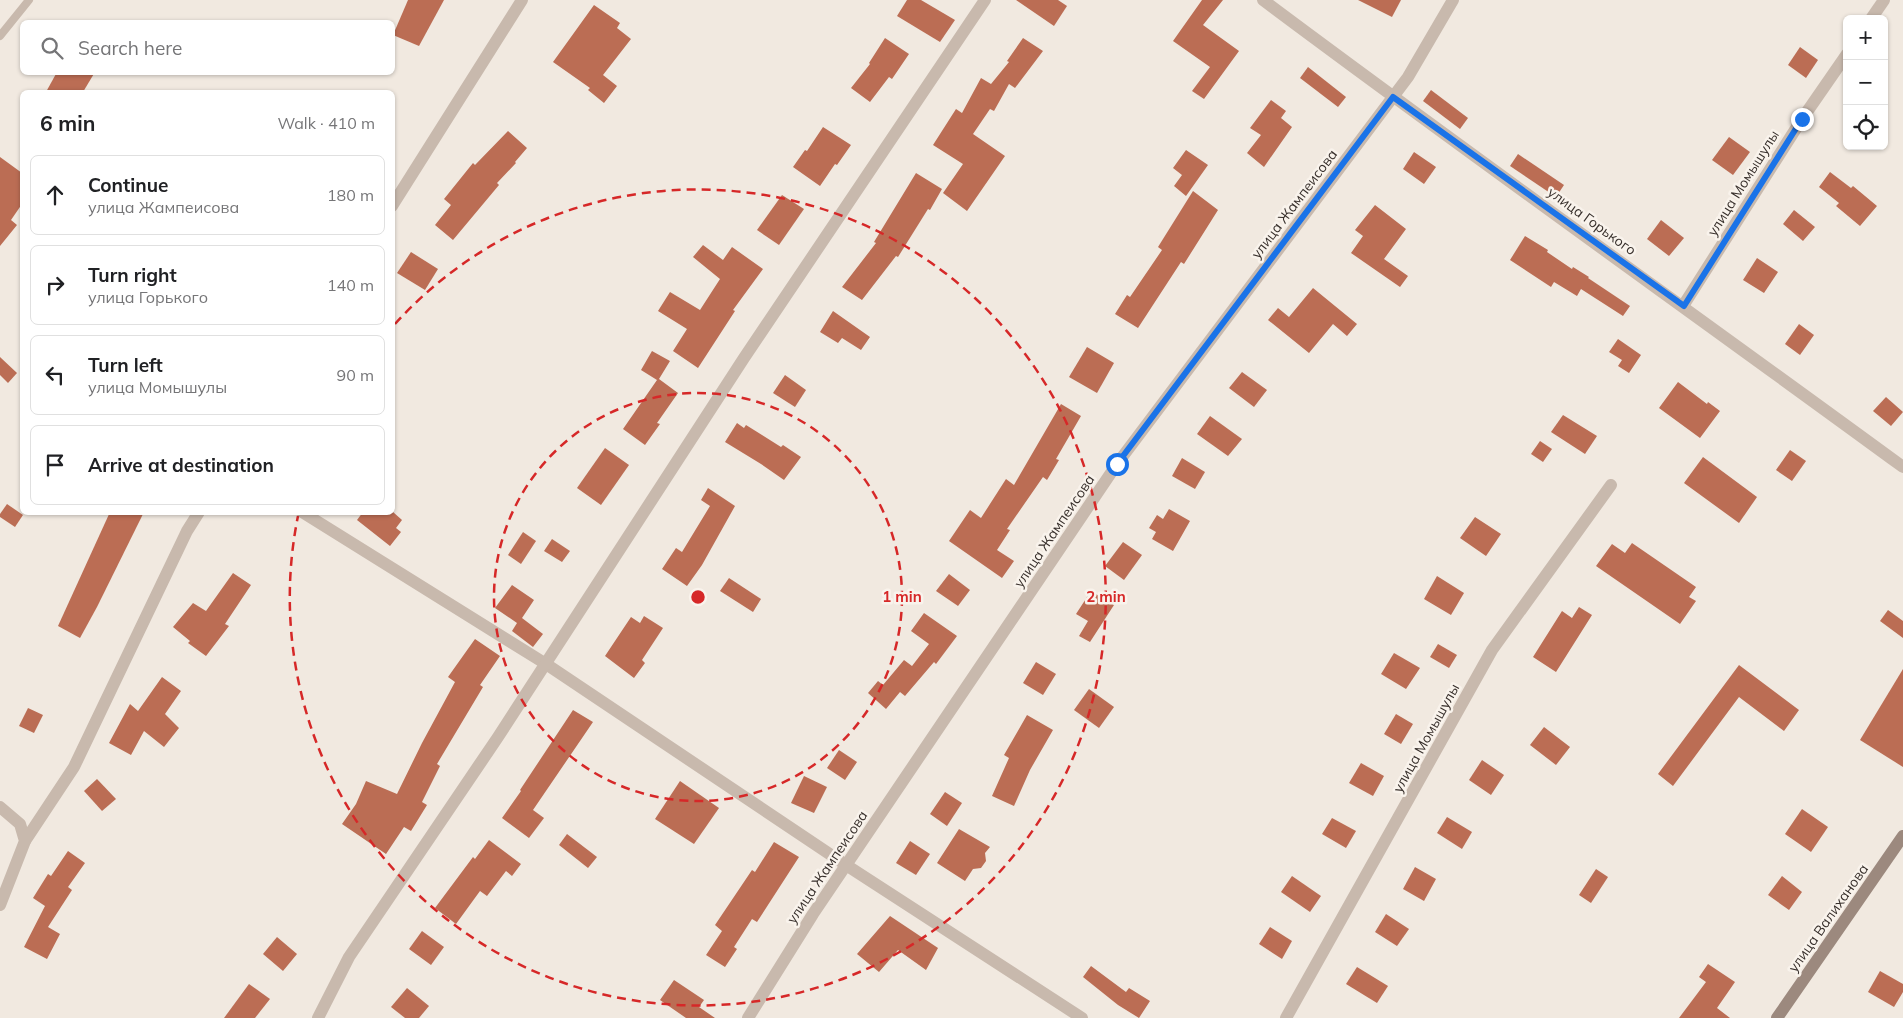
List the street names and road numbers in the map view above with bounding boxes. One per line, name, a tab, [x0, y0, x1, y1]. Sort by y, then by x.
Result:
street label: улица Момышулы	[1703, 127, 1783, 239]
street label: улица Жампеисова	[1247, 146, 1341, 262]
street label: улица Горького	[1544, 183, 1640, 259]
street label: улица Жампеисова	[1010, 471, 1098, 591]
street label: улица Момышулы	[1389, 680, 1463, 796]
street label: улица Жампеисова	[783, 807, 871, 927]
street label: улица Валиханова	[1784, 860, 1872, 976]

